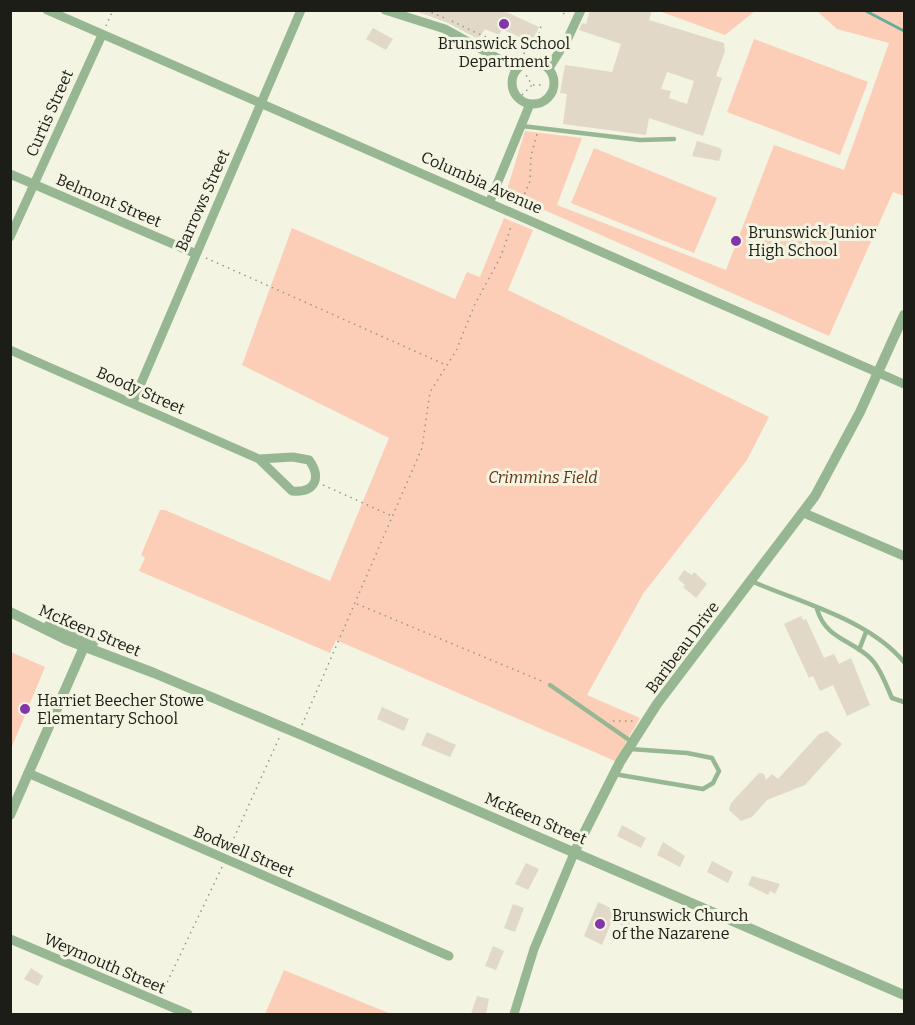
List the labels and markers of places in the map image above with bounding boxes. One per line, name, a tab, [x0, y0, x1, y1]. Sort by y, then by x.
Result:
marker: Brunswick School Department	[497, 17, 511, 31]
place label: Brunswick School Department	[438, 34, 571, 71]
place label: Brunswick Junior High School	[748, 223, 876, 260]
marker: Brunswick Junior High School	[729, 234, 743, 248]
place label: Harriet Beecher Stowe Elementary School	[37, 691, 204, 728]
marker: Harriet Beecher Stowe Elementary School	[18, 702, 32, 716]
place label: Brunswick Church of the Nazarene	[612, 906, 748, 943]
marker: Brunswick Church of the Nazarene	[593, 917, 607, 931]

